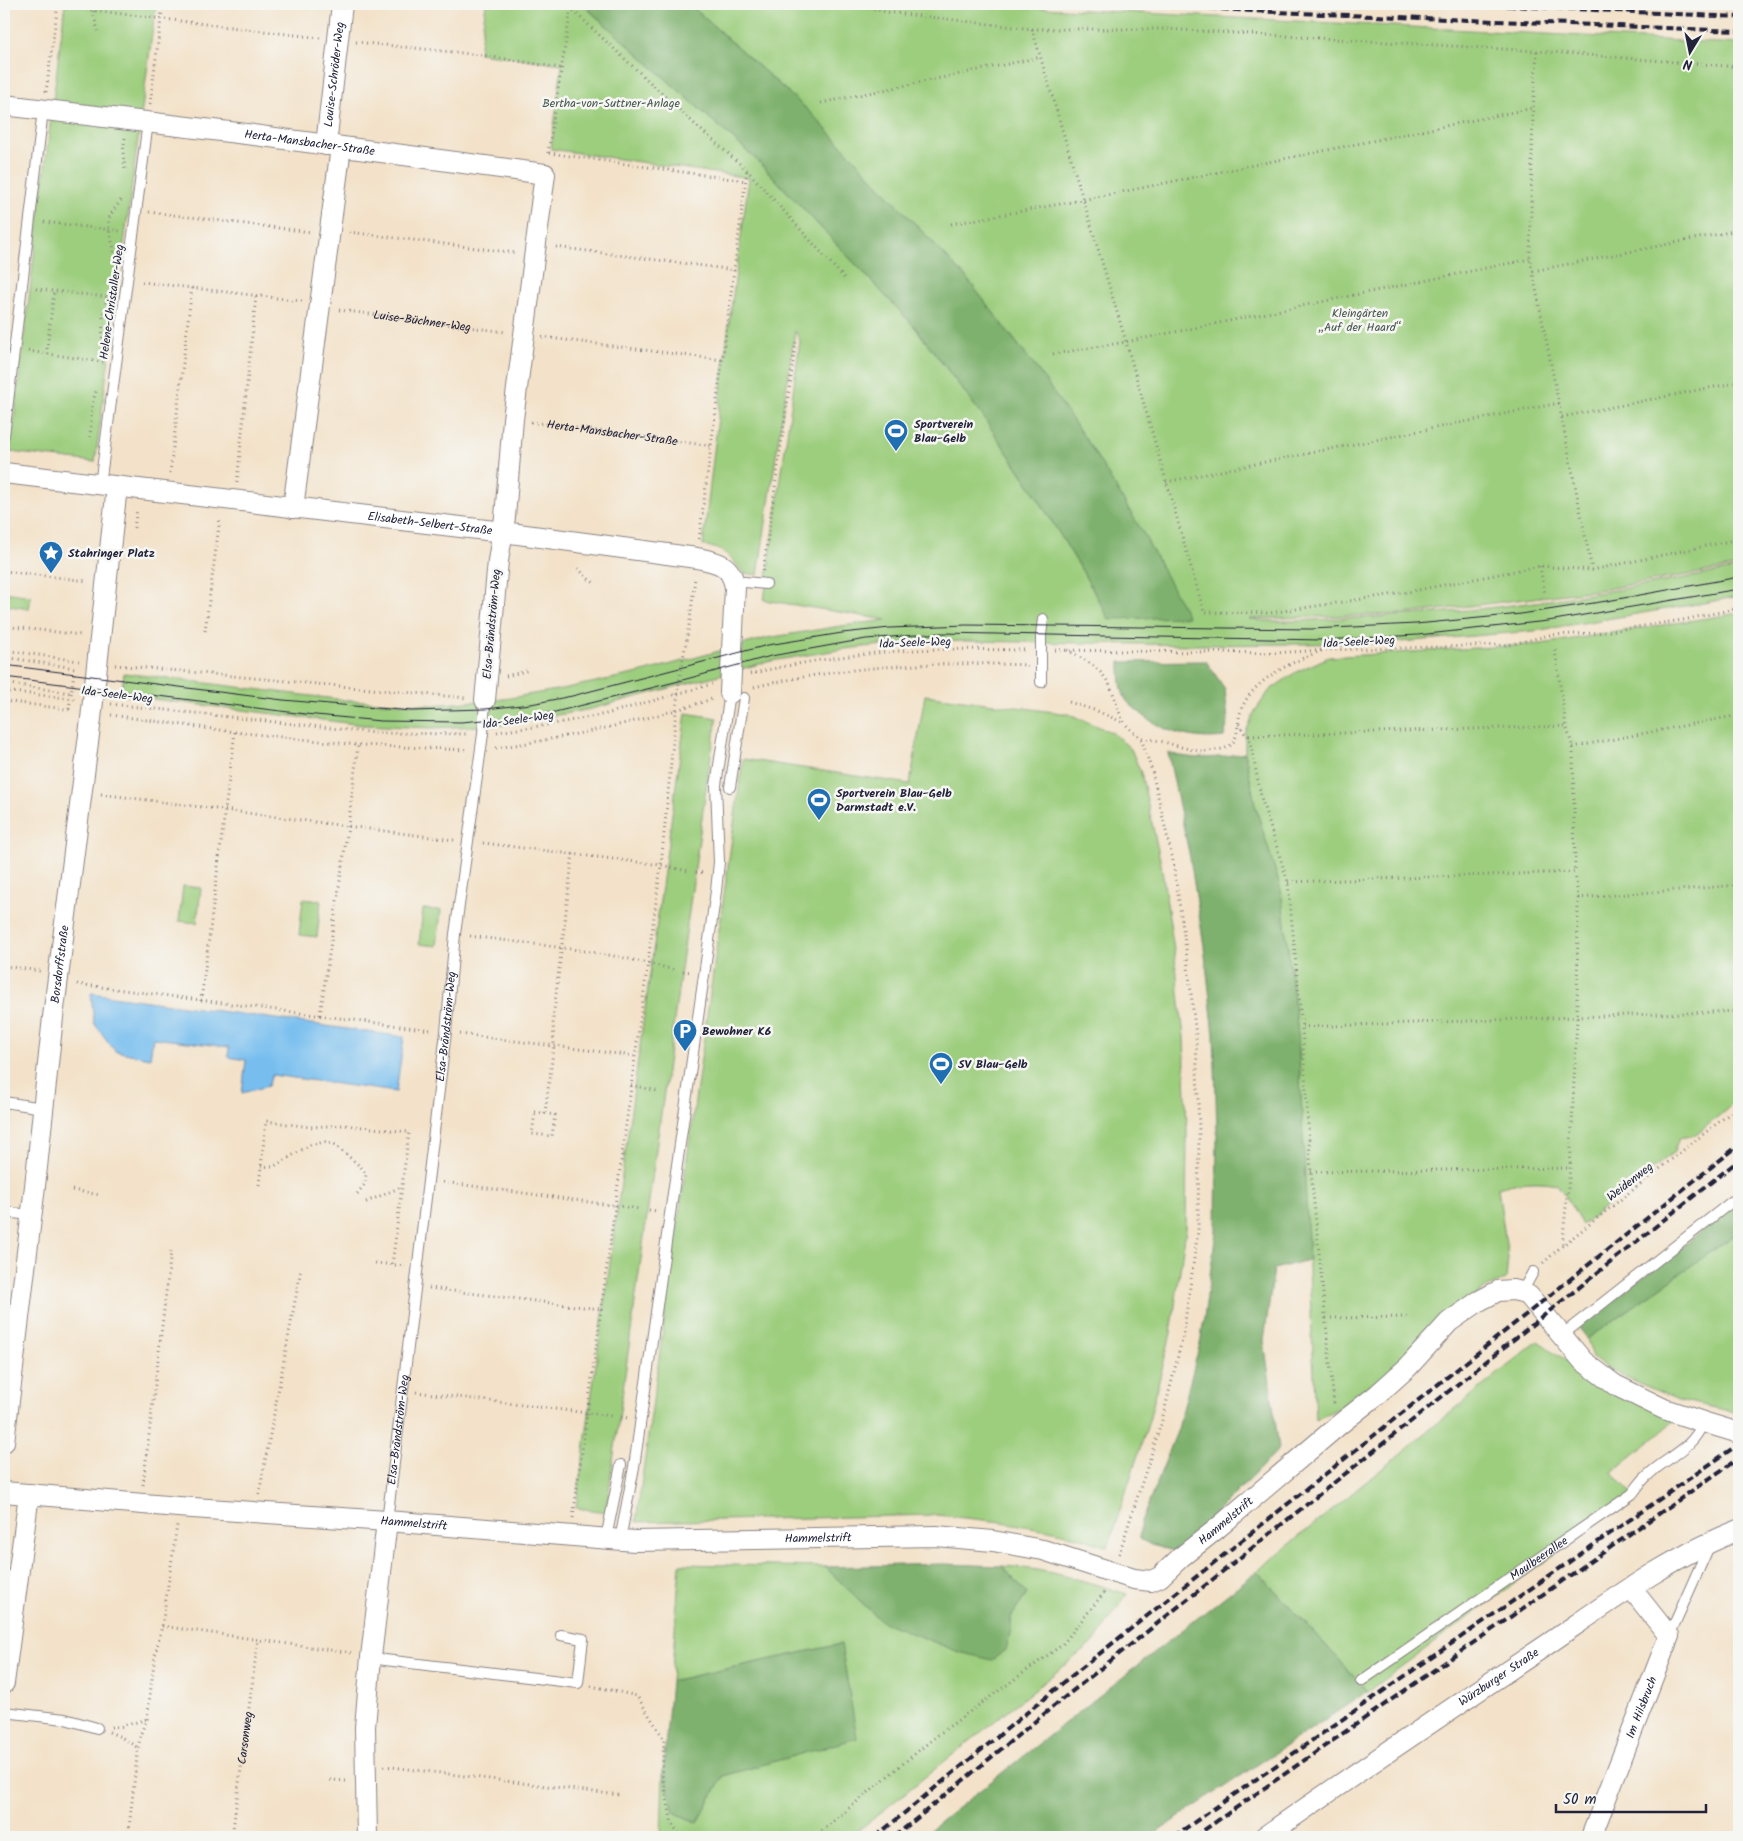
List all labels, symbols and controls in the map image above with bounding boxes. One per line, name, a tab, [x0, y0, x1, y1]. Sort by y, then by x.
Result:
street label: Louise-Schröder-Weg	[319, 21, 349, 128]
north arrow	[1666, 28, 1716, 78]
text: N	[1681, 52, 1694, 75]
park label: Bertha-von-Suttner-Anlage	[542, 94, 680, 113]
street label: Herta-Mansbacher-Straße	[243, 124, 377, 161]
street label: Helene-Christaller-Weg	[95, 243, 130, 361]
park label: Kleingärten „Auf der Haard“	[1318, 304, 1402, 337]
street label: Luise-Büchner-Weg	[372, 305, 473, 337]
street label: Herta-Mansbacher-Straße	[546, 415, 679, 451]
place label: Sportverein Blau-Gelb	[914, 415, 974, 448]
sports icon: Sportverein Blau-Gelb	[883, 418, 909, 452]
street label: Elisabeth-Selbert-Straße	[367, 507, 494, 540]
place icon: Stahringer Platz	[38, 540, 64, 574]
place label: Stahringer Platz	[68, 544, 155, 563]
street label: Elsa-Brändström-Weg	[478, 568, 506, 680]
street label: Ida-Seele-Weg	[1322, 631, 1396, 653]
street label: Ida-Seele-Weg	[879, 632, 952, 654]
street label: Ida-Seele-Weg	[80, 681, 154, 709]
street label: Ida-Seele-Weg	[481, 706, 555, 734]
place label: Sportverein Blau-Gelb Darmstadt e.V.	[836, 784, 952, 817]
sports icon: Sportverein Blau-Gelb Darmstadt e.V.	[806, 787, 832, 821]
street label: Borsdorffstraße	[45, 924, 74, 1004]
street label: Elsa-Brändström-Weg	[431, 970, 461, 1083]
parking icon: Bewohner K6	[672, 1018, 698, 1052]
place label: Bewohner K6	[702, 1022, 772, 1041]
sports icon: SV Blau-Gelb	[928, 1051, 954, 1085]
place label: SV Blau-Gelb	[958, 1055, 1028, 1074]
street label: Weidenweg	[1603, 1158, 1658, 1206]
street label: Elsa-Brändström-Weg	[382, 1373, 414, 1486]
street label: Hammelstrift	[1194, 1492, 1258, 1550]
street label: Hammelstrift	[380, 1511, 448, 1535]
street label: Hammelstrift	[784, 1528, 852, 1548]
street label: Maulbeerallee	[1506, 1531, 1572, 1585]
street label: Würzburger Straße	[1455, 1643, 1543, 1711]
street label: Im Hilsbruch	[1621, 1674, 1662, 1741]
street label: Carsonweg	[232, 1710, 258, 1765]
scale bar	[1556, 1781, 1706, 1813]
text: 50 m	[1563, 1788, 1597, 1812]

